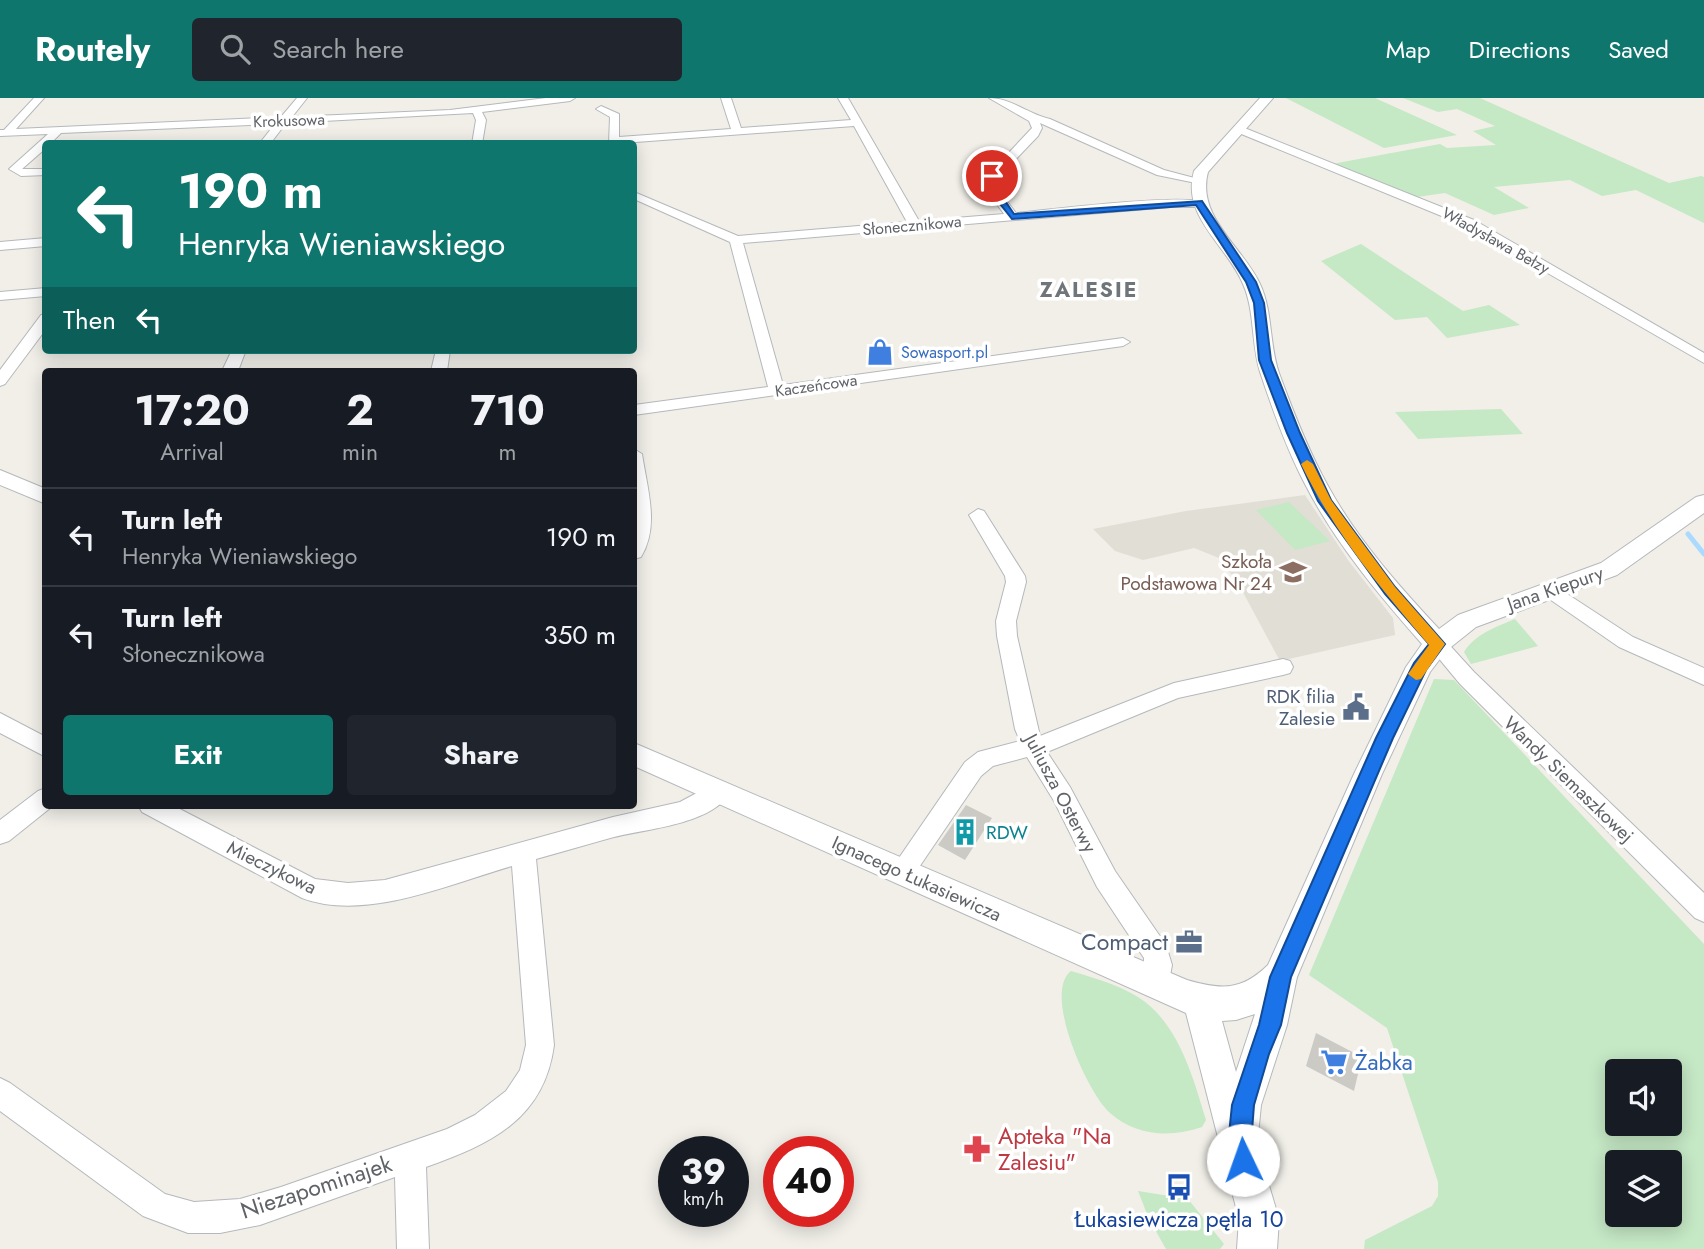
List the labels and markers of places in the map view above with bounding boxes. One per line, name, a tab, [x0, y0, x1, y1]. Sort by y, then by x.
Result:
pin	[962, 146, 1022, 206]
shop icon: Sowasport.pl	[865, 337, 895, 367]
place label: Sowasport.pl	[901, 341, 988, 364]
place label: Szkoła Podstawowa Nr 24	[1120, 548, 1272, 597]
school or university icon: Szkoła Podstawowa Nr 24	[1278, 557, 1308, 587]
place label: RDK filia Zalesie	[1266, 683, 1335, 732]
public building icon: RDK filia Zalesie	[1341, 692, 1371, 722]
building icon: RDW	[950, 817, 980, 847]
place label: RDW	[986, 819, 1028, 846]
place label: Compact	[1081, 925, 1168, 959]
office icon: Compact	[1174, 927, 1204, 957]
place label: Żabka	[1355, 1045, 1413, 1079]
supermarket icon: Żabka	[1319, 1047, 1349, 1077]
place label: Apteka "Na Zalesiu"	[998, 1119, 1111, 1179]
pharmacy icon: Apteka "Na Zalesiu"	[962, 1134, 992, 1164]
bus stop icon: Łukasiewicza pętla 10	[1164, 1172, 1194, 1202]
place label: Łukasiewicza pętla 10	[1074, 1202, 1283, 1236]

